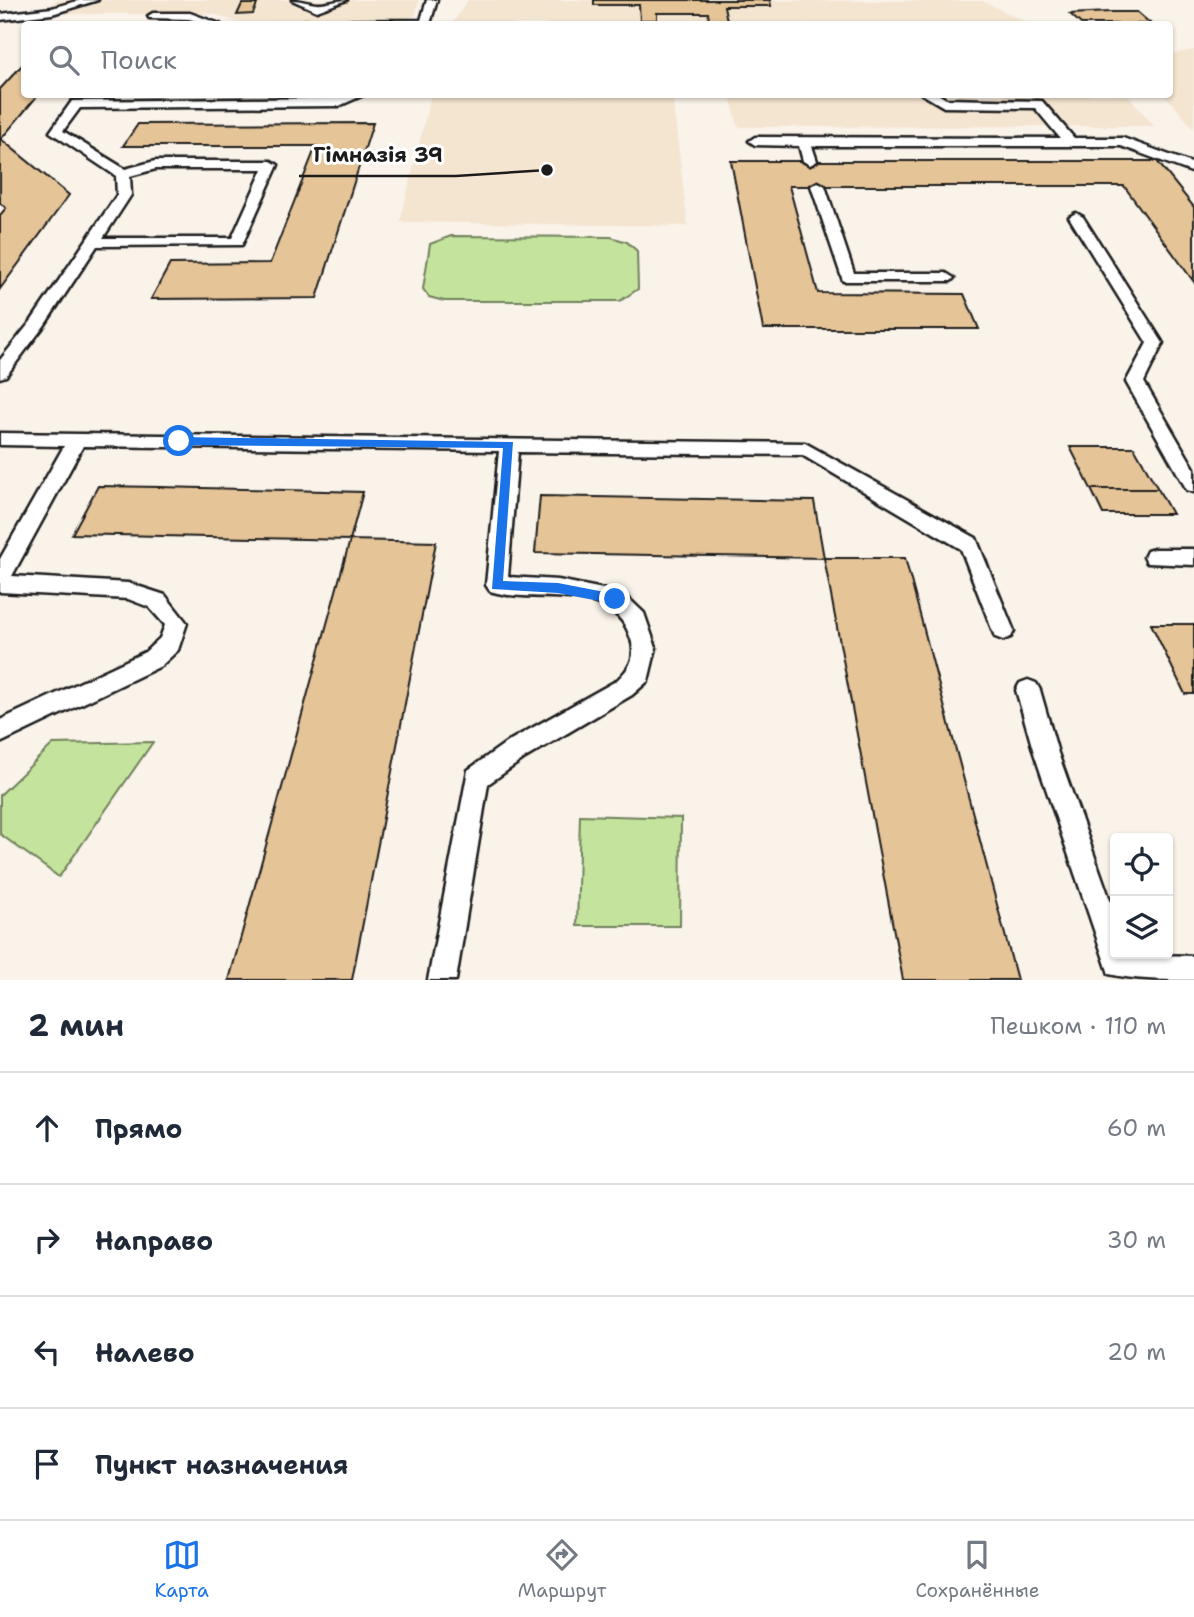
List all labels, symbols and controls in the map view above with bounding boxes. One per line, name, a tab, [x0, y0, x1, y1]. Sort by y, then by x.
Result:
search box	[21, 21, 1173, 98]
icon: search	[45, 41, 83, 79]
text: Поиск	[101, 42, 177, 77]
callout: Гімназія 39	[299, 134, 456, 176]
text: Гімназія 39	[313, 141, 443, 169]
route start	[163, 425, 194, 456]
route end	[599, 583, 630, 614]
map controls	[1110, 833, 1173, 959]
button: locate	[1110, 833, 1173, 896]
button: layers	[1110, 896, 1173, 959]
text: 2 мин	[28, 1005, 124, 1046]
text: Пешком · 110 m	[990, 1011, 1166, 1041]
icon: ahead	[28, 1109, 66, 1147]
text: Прямо	[95, 1111, 183, 1146]
text: 60 m	[1107, 1113, 1166, 1143]
icon: right	[28, 1221, 66, 1259]
text: Направо	[95, 1223, 213, 1258]
text: 30 m	[1107, 1225, 1166, 1255]
icon: left	[28, 1333, 66, 1371]
text: Налево	[95, 1335, 195, 1370]
text: 20 m	[1107, 1337, 1166, 1367]
icon: arrive	[28, 1445, 66, 1483]
text: Пункт назначения	[95, 1447, 348, 1482]
tab: Карта	[154, 1536, 209, 1603]
tab: Маршрут	[518, 1536, 606, 1603]
tab: Сохранённые	[915, 1536, 1040, 1603]

